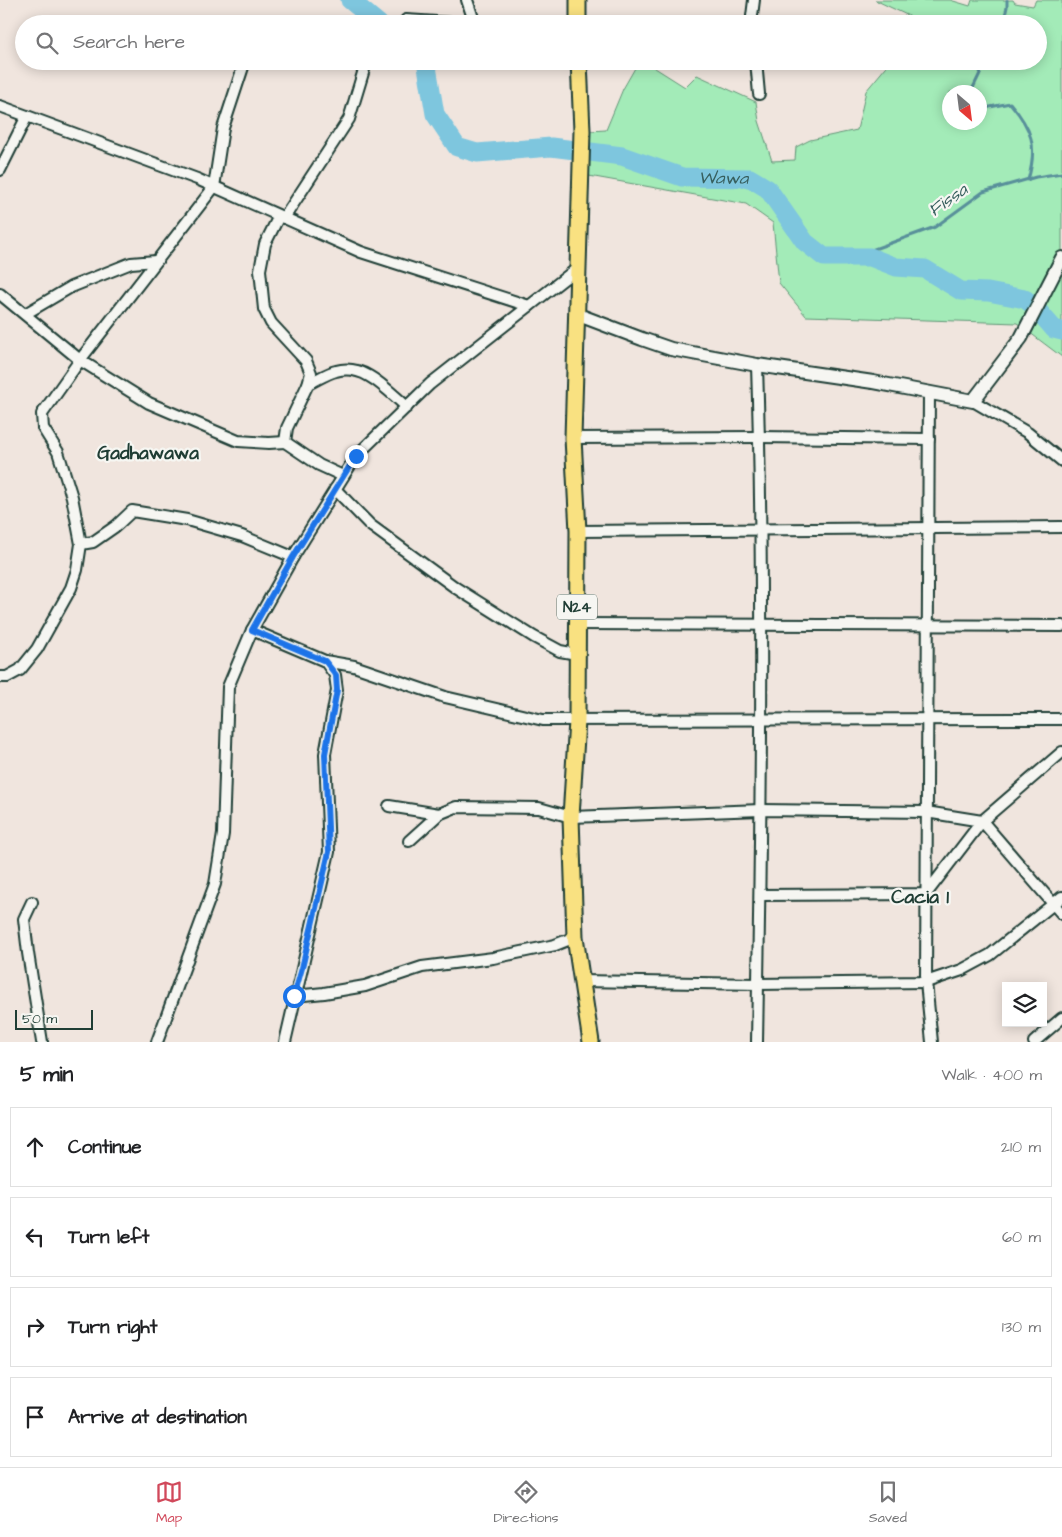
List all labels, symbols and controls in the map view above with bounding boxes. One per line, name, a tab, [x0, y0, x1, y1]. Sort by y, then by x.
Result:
search box	[15, 15, 1047, 70]
icon: search	[33, 29, 61, 57]
text: Search here	[73, 29, 185, 56]
north arrow	[942, 85, 987, 130]
water label: Wawa	[698, 165, 749, 190]
water label: Fissa	[923, 177, 973, 222]
district label: Gadhawawa	[97, 440, 199, 467]
route end	[345, 445, 368, 468]
road number: N24	[557, 594, 597, 620]
district label: Cacia 1	[891, 884, 949, 911]
map controls	[1002, 982, 1047, 1027]
button: layers	[1002, 982, 1047, 1027]
route start	[283, 985, 306, 1008]
scale bar	[15, 1007, 92, 1030]
text: 50 m	[22, 1009, 57, 1029]
text: 5 min	[20, 1060, 73, 1089]
text: Walk · 400 m	[941, 1064, 1042, 1086]
icon: ahead	[21, 1133, 49, 1161]
text: Continue	[68, 1134, 142, 1161]
text: 210 m	[1001, 1136, 1041, 1158]
icon: left	[21, 1223, 49, 1251]
text: Turn left	[68, 1224, 149, 1251]
text: 60 m	[1002, 1226, 1041, 1248]
icon: right	[21, 1313, 49, 1341]
text: Turn right	[68, 1314, 157, 1341]
text: 130 m	[1002, 1316, 1041, 1338]
icon: arrive	[21, 1403, 49, 1431]
text: Arrive at destination	[68, 1404, 247, 1431]
tab: Map	[155, 1478, 183, 1528]
tab: Directions	[493, 1478, 558, 1528]
tab: Saved	[869, 1478, 907, 1528]

